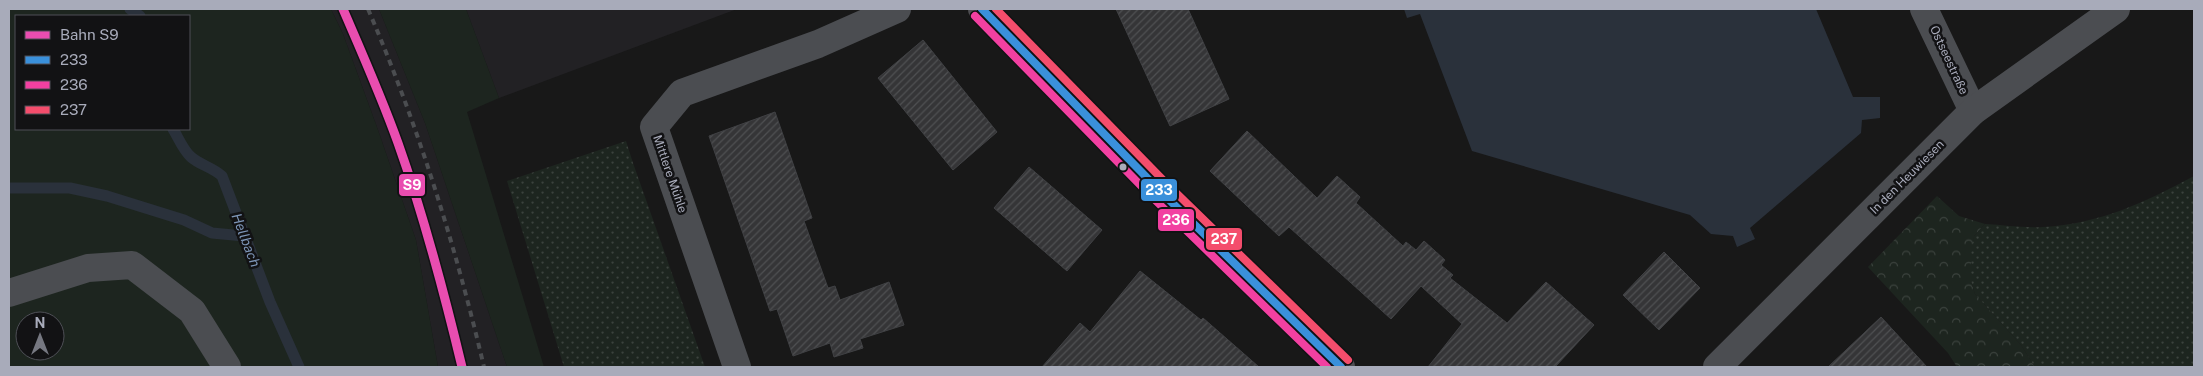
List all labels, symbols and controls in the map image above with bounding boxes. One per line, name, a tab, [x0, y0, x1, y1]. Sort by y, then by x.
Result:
legend	[15, 15, 190, 130]
street label: Ostseestraße	[1927, 23, 1971, 97]
text: Bahn S9	[60, 26, 119, 43]
text: 233	[60, 51, 88, 68]
text: 236	[60, 76, 88, 93]
text: 237	[60, 101, 87, 118]
street label: Mittlere Mühle	[650, 133, 690, 215]
street label: In den Heuwiesen	[1867, 137, 1947, 217]
unlabelled marker	[1118, 162, 1128, 172]
line badge: S9	[398, 173, 426, 197]
text: S9	[403, 177, 421, 193]
line badge: 233	[1140, 178, 1178, 202]
text: 233	[1145, 182, 1173, 198]
line badge: 236	[1157, 208, 1195, 232]
water label: Hellbach	[228, 211, 264, 269]
text: 236	[1162, 212, 1190, 228]
line badge: 237	[1205, 227, 1243, 251]
text: 237	[1211, 231, 1238, 247]
north arrow	[15, 311, 65, 361]
text: N	[35, 315, 45, 331]

